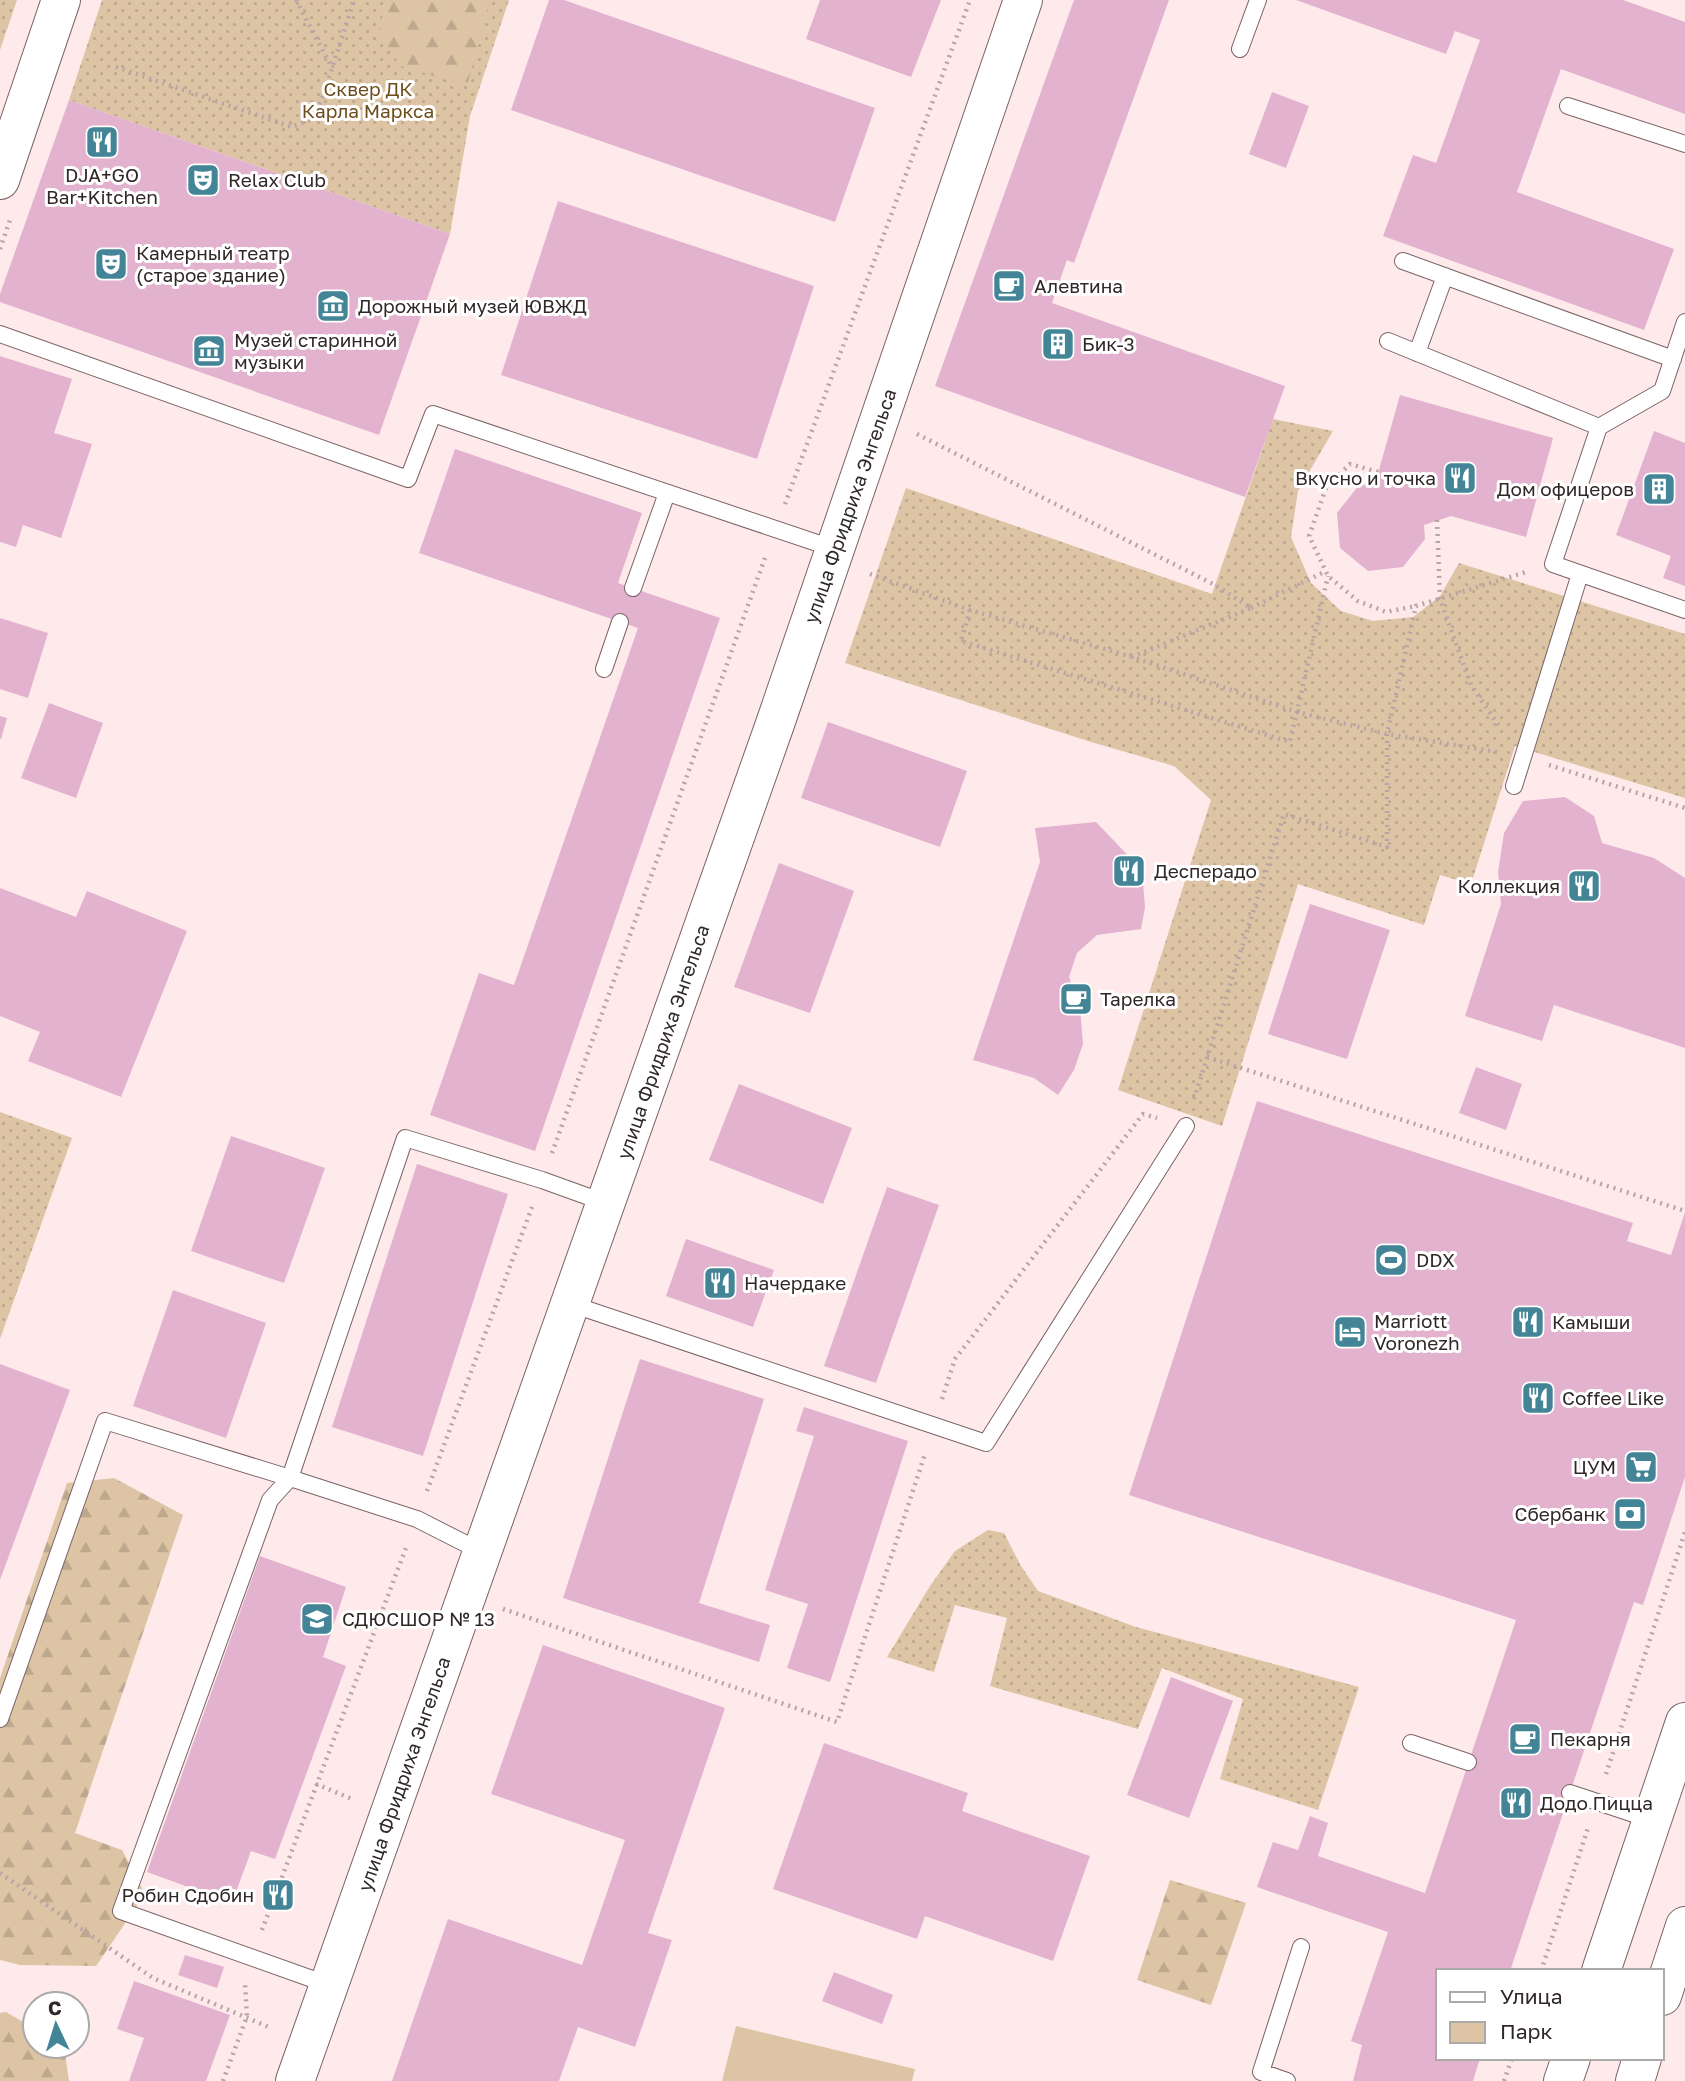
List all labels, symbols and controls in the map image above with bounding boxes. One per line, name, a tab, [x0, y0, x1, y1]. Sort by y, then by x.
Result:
park label: Сквер ДК Карла Маркса	[302, 77, 434, 122]
restaurant icon: DJA+GO Bar+Kitchen	[83, 123, 121, 161]
theatre icon: Relax Club	[184, 161, 222, 199]
place label: DJA+GO Bar+Kitchen	[46, 163, 158, 208]
place label: Relax Club	[228, 168, 326, 191]
place label: Камерный театр (старое здание)	[136, 241, 290, 286]
theatre icon: Камерный театр (старое здание)	[92, 245, 130, 283]
cafe icon: Алевтина	[990, 267, 1028, 305]
place label: Алевтина	[1034, 274, 1123, 297]
museum icon: Дорожный музей ЮВЖД	[314, 287, 352, 325]
place label: Дорожный музей ЮВЖД	[358, 294, 587, 317]
building icon: Бик-3	[1039, 325, 1077, 363]
place label: Музей старинной музыки	[234, 328, 397, 373]
museum icon: Музей старинной музыки	[190, 332, 228, 370]
place label: Бик-3	[1082, 332, 1135, 355]
street label: улица Фридриха Энгельса	[798, 385, 901, 626]
restaurant icon: Вкусно и точка	[1441, 459, 1479, 497]
place label: Вкусно и точка	[1295, 466, 1436, 489]
building icon: Дом офицеров	[1640, 470, 1678, 508]
place label: Дом офицеров	[1497, 477, 1634, 500]
restaurant icon: Десперадо	[1110, 852, 1148, 890]
place label: Десперадо	[1154, 859, 1257, 882]
restaurant icon: Коллекция	[1565, 867, 1603, 905]
place label: Коллекция	[1457, 874, 1560, 897]
street label: улица Фридриха Энгельса	[611, 921, 714, 1162]
cafe icon: Тарелка	[1057, 980, 1095, 1018]
place label: Тарелка	[1100, 987, 1176, 1010]
sports icon: DDX	[1372, 1241, 1410, 1279]
place label: DDX	[1416, 1248, 1455, 1271]
restaurant icon: Начердаке	[701, 1264, 739, 1302]
place label: Начердаке	[744, 1271, 846, 1294]
restaurant icon: Камыши	[1509, 1303, 1547, 1341]
place label: Marriott Voronezh	[1374, 1309, 1460, 1354]
place label: Камыши	[1552, 1310, 1630, 1333]
hotel icon: Marriott Voronezh	[1331, 1313, 1369, 1351]
restaurant icon: Coffee Like	[1519, 1379, 1557, 1417]
place label: Coffee Like	[1562, 1386, 1664, 1409]
supermarket icon: ЦУМ	[1622, 1448, 1660, 1486]
place label: ЦУМ	[1573, 1455, 1616, 1478]
bank icon: Сбербанк	[1611, 1495, 1649, 1533]
place label: Сбербанк	[1515, 1502, 1606, 1525]
school or university icon: СДЮСШОР № 13	[298, 1600, 336, 1638]
place label: СДЮСШОР № 13	[342, 1607, 495, 1630]
street label: улица Фридриха Энгельса	[352, 1653, 455, 1894]
cafe icon: Пекарня	[1506, 1720, 1544, 1758]
place label: Пекарня	[1550, 1727, 1631, 1750]
restaurant icon: Додо Пицца	[1497, 1784, 1535, 1822]
place label: Додо Пицца	[1540, 1791, 1653, 1814]
restaurant icon: Робин Сдобин	[259, 1876, 297, 1914]
place label: Робин Сдобин	[121, 1883, 254, 1906]
legend	[1436, 1969, 1664, 2060]
text: Улица	[1500, 1983, 1563, 2009]
north arrow	[21, 1990, 91, 2060]
text: С	[47, 1996, 62, 2019]
text: Парк	[1500, 2018, 1553, 2044]

